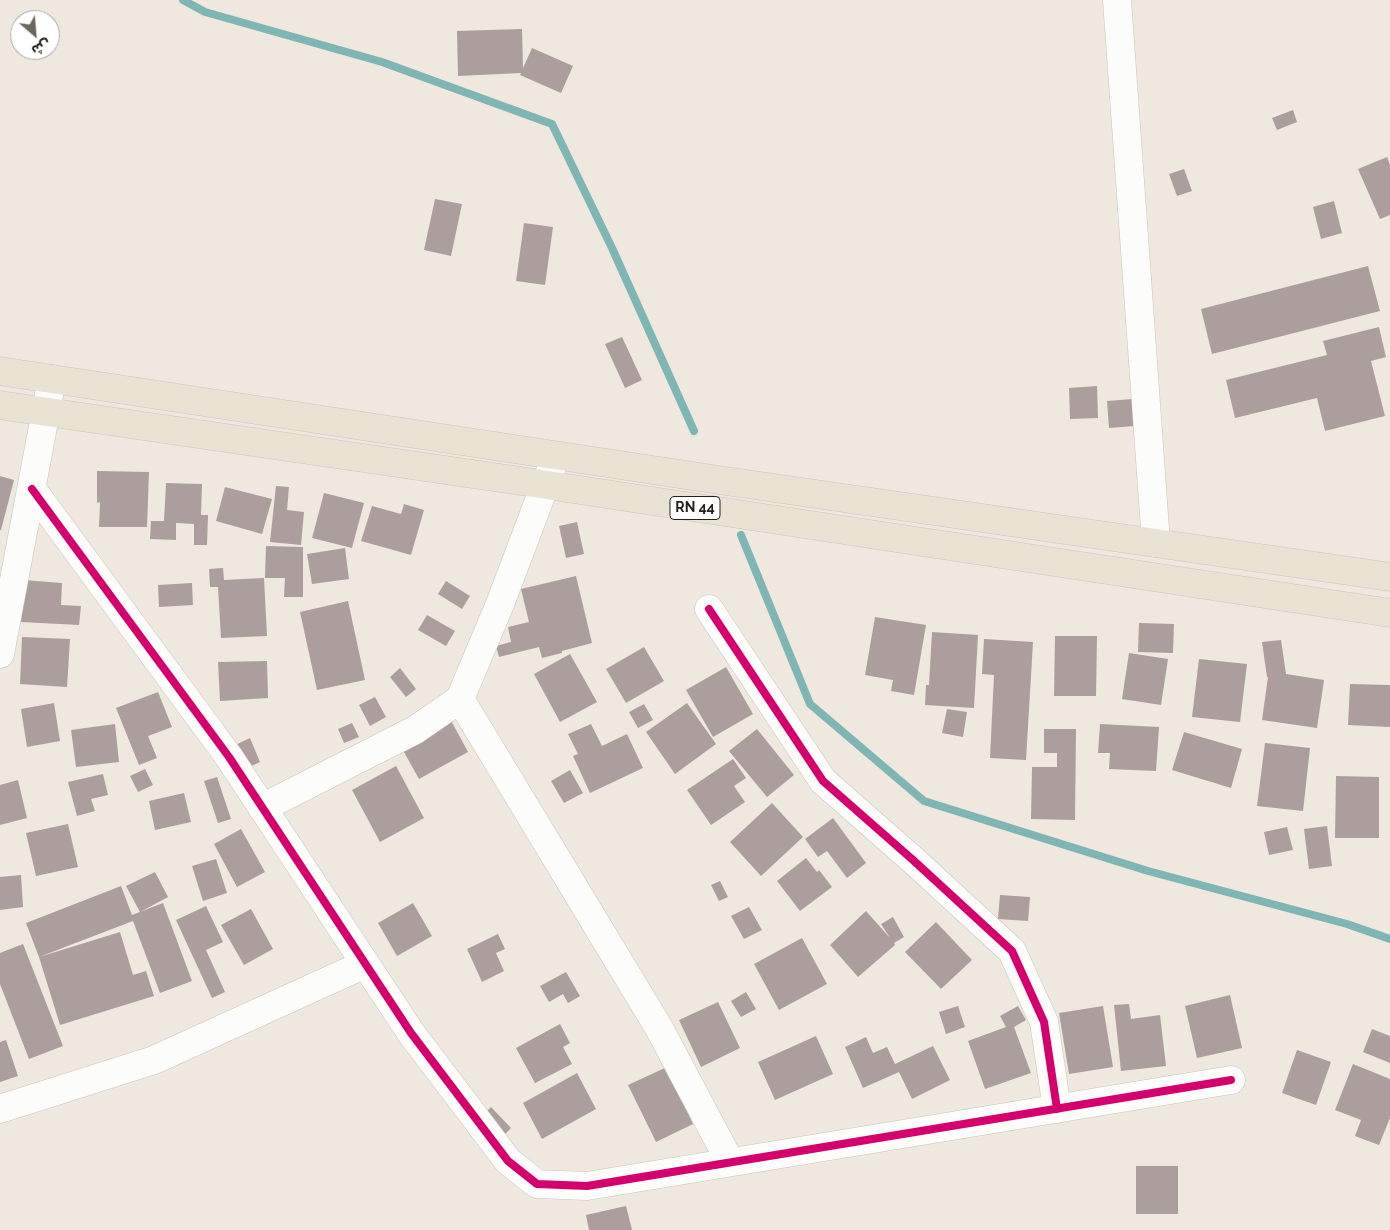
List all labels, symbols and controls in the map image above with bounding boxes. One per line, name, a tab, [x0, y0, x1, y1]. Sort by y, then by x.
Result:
north arrow	[10, 10, 60, 60]
text: ش	[29, 36, 54, 59]
road number: RN 44	[670, 496, 720, 520]

